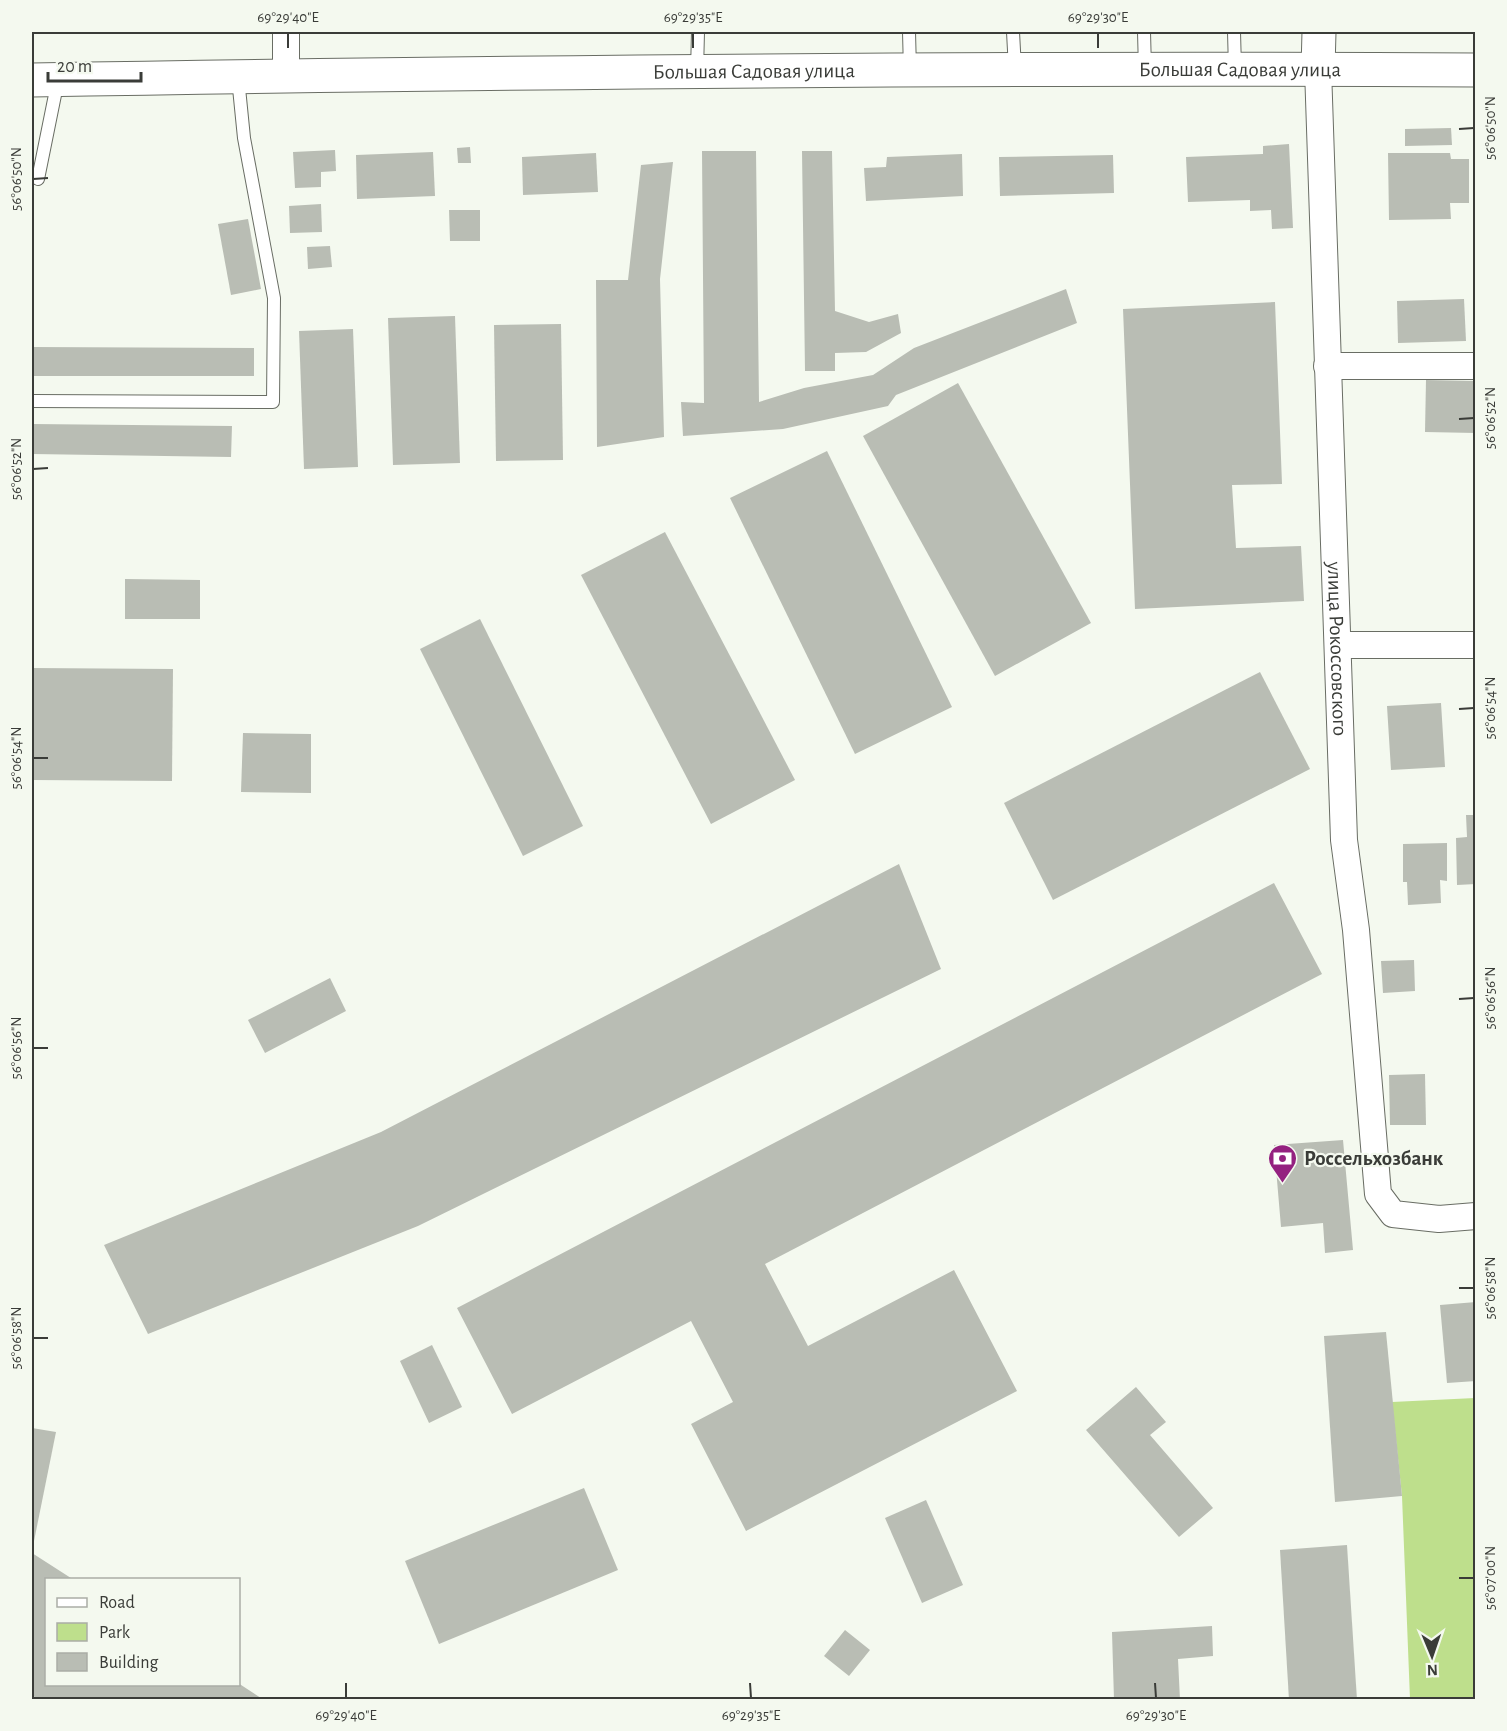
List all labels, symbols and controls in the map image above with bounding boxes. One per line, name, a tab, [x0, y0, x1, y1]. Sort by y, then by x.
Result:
text: 69°29'40"E	[257, 10, 319, 25]
text: 69°29'35"E	[664, 10, 722, 25]
text: 69°29'30"E	[1068, 10, 1128, 25]
scale bar	[48, 45, 141, 83]
text: 20 m	[57, 58, 92, 76]
street label: Большая Садовая улица	[1139, 59, 1341, 80]
street label: Большая Садовая улица	[653, 60, 856, 82]
text: 56°06'50"N	[1483, 96, 1498, 160]
text: 56°06'50"N	[9, 147, 24, 211]
text: 56°06'52"N	[1483, 387, 1498, 449]
text: 56°06'52"N	[9, 438, 24, 500]
street label: улица Рокоссовского	[1324, 560, 1351, 736]
text: 56°06'54"N	[1483, 676, 1498, 740]
text: 56°06'54"N	[9, 726, 24, 790]
text: 56°06'56"N	[1483, 967, 1498, 1029]
text: 56°06'56"N	[9, 1017, 24, 1079]
bank icon: Россельхозбанк	[1267, 1142, 1299, 1184]
place label: Россельхозбанк	[1304, 1148, 1444, 1169]
text: 56°06'58"N	[1483, 1256, 1498, 1320]
text: 56°06'58"N	[9, 1306, 24, 1370]
text: 56°07'00"N	[1483, 1546, 1498, 1610]
legend	[45, 1578, 240, 1686]
text: Road	[99, 1594, 135, 1612]
text: Park	[99, 1624, 131, 1642]
north arrow	[1402, 1626, 1462, 1686]
text: Building	[99, 1654, 159, 1672]
text: N	[1427, 1662, 1438, 1678]
text: 69°29'40"E	[315, 1708, 377, 1723]
text: 69°29'35"E	[722, 1708, 780, 1723]
text: 69°29'30"E	[1126, 1708, 1186, 1723]

